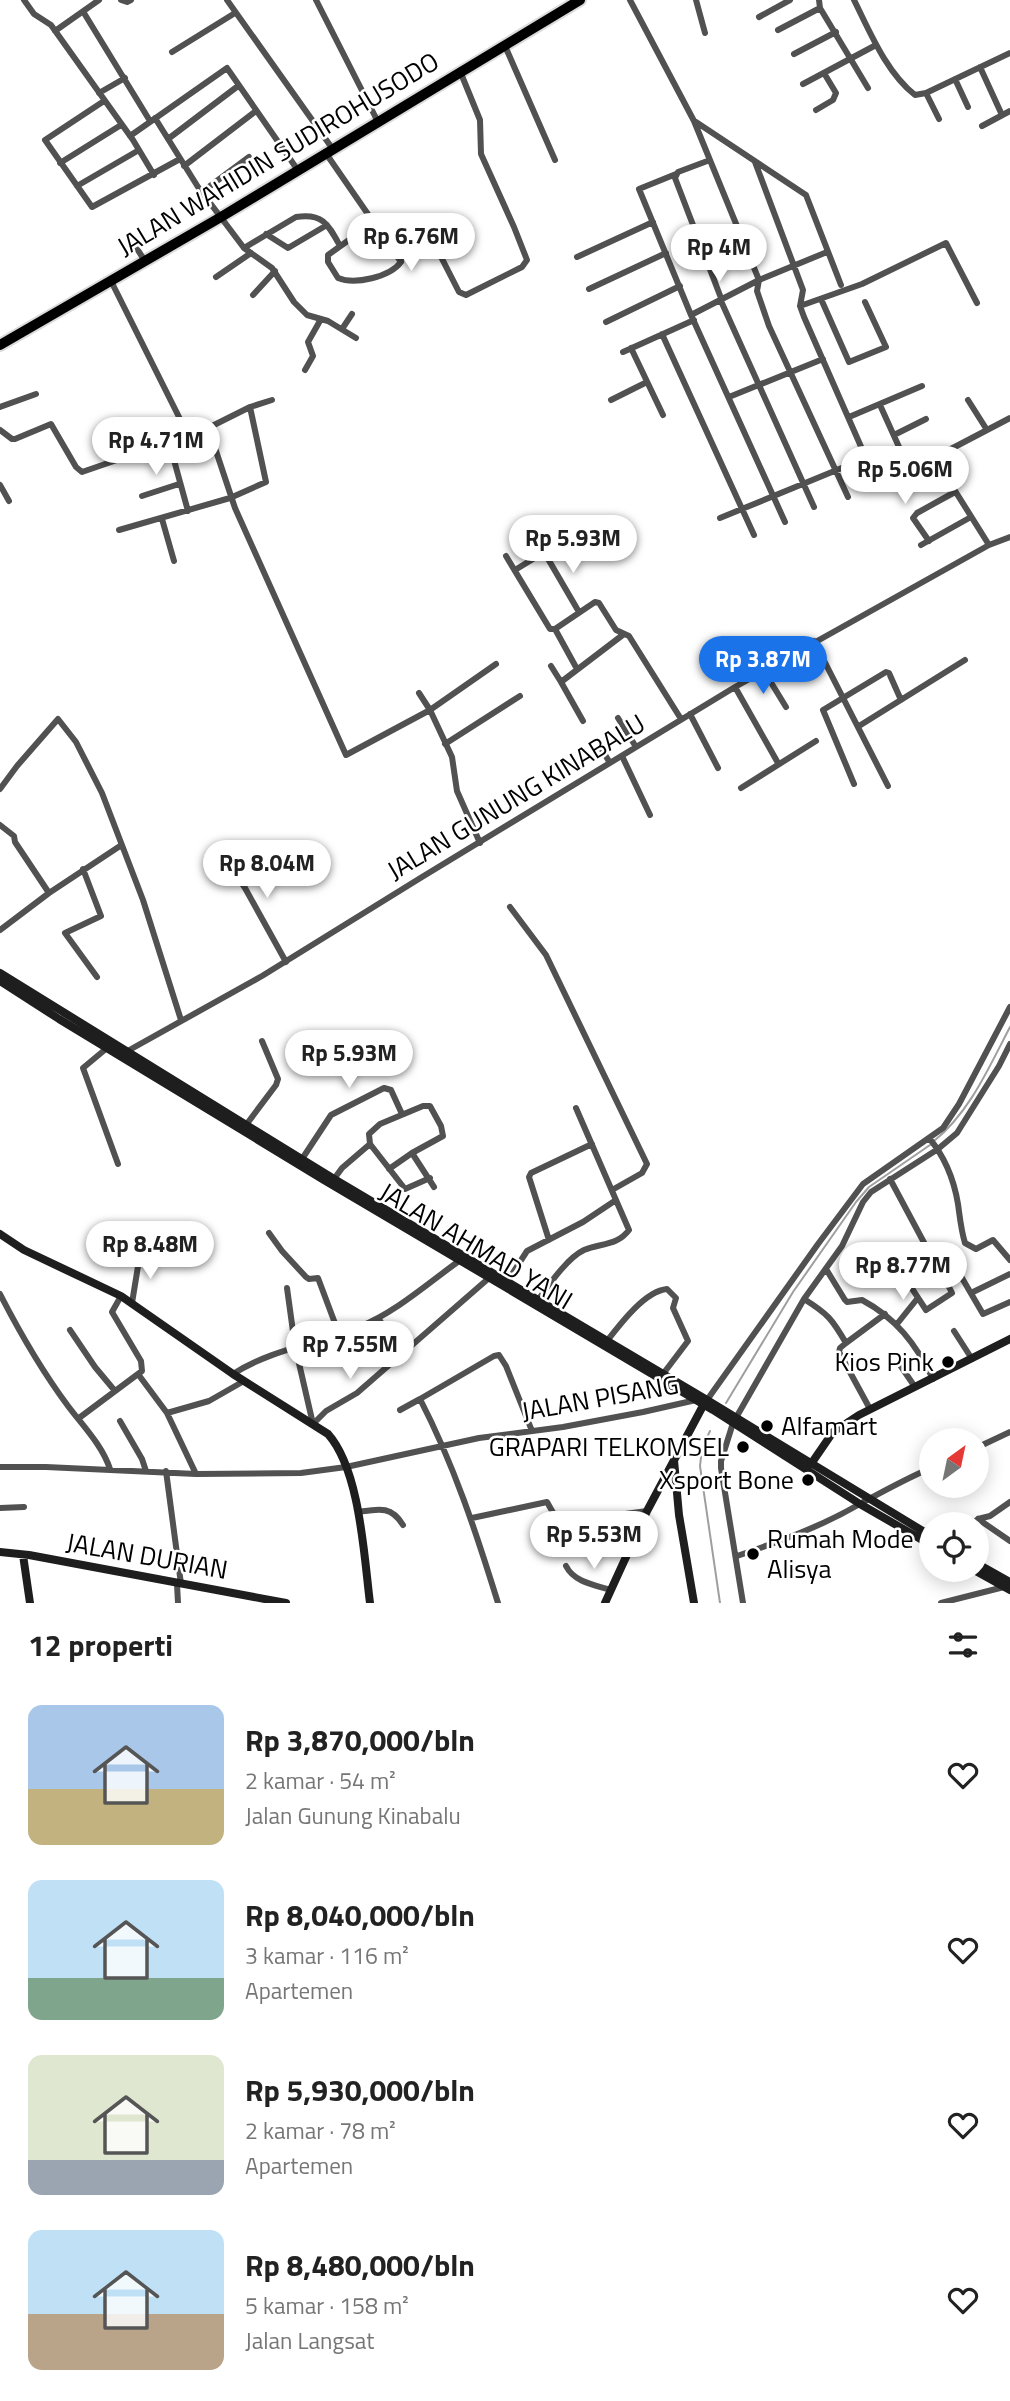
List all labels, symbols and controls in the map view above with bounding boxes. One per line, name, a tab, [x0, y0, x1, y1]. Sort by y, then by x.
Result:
street label: JALAN WAHIDIN SUDIROHUSODO	[109, 42, 446, 265]
pin: Rp 6.76M	[339, 214, 483, 273]
text: Rp 6.76M	[363, 218, 459, 253]
pin: Rp 4M	[670, 224, 768, 284]
text: Rp 4M	[687, 229, 751, 264]
pin: Rp 4.71M	[84, 418, 228, 477]
text: Rp 4.71M	[108, 422, 204, 457]
pin: Rp 5.06M	[833, 447, 977, 506]
text: Rp 5.06M	[857, 451, 953, 486]
pin: Rp 5.93M	[501, 516, 645, 575]
text: Rp 5.93M	[525, 520, 621, 555]
pin: Rp 3.87M	[691, 636, 835, 696]
text: Rp 3.87M	[715, 641, 811, 676]
street label: JALAN GUNUNG KINABALU	[379, 704, 652, 889]
pin: Rp 8.04M	[195, 841, 339, 900]
text: Rp 8.04M	[219, 845, 315, 880]
pin: Rp 5.93M	[277, 1030, 421, 1090]
text: Rp 5.93M	[301, 1035, 397, 1070]
street label: JALAN AHMAD YANI	[372, 1172, 580, 1319]
pin: Rp 8.48M	[78, 1222, 222, 1281]
text: Rp 8.48M	[102, 1226, 198, 1261]
pin: Rp 8.77M	[831, 1242, 975, 1302]
text: Rp 8.77M	[855, 1247, 951, 1282]
pin: Rp 7.55M	[278, 1322, 422, 1381]
text: Rp 7.55M	[302, 1326, 398, 1361]
place label: Kios Pink	[834, 1342, 934, 1381]
marker: Kios Pink	[940, 1354, 956, 1370]
street label: JALAN PISANG	[518, 1364, 682, 1431]
place label: Alfamart	[781, 1406, 877, 1445]
marker: Alfamart	[759, 1418, 775, 1434]
place label: GRAPARI TELKOMSEL	[489, 1427, 730, 1466]
north arrow	[919, 1428, 989, 1498]
map controls	[919, 1428, 989, 1582]
marker: GRAPARI TELKOMSEL	[735, 1439, 751, 1455]
place label: Xsport Bone	[659, 1460, 794, 1499]
marker: Xsport Bone	[800, 1472, 816, 1488]
pin: Rp 5.53M	[522, 1512, 666, 1571]
button: locate	[919, 1512, 989, 1582]
text: Rp 5.53M	[546, 1516, 642, 1551]
place label: Rumah Mode Alisya	[767, 1519, 914, 1588]
street label: JALAN DURIAN	[63, 1522, 231, 1589]
marker: Rumah Mode Alisya	[745, 1546, 761, 1562]
text: 12 properti	[28, 1622, 173, 1668]
icon: filters	[944, 1626, 982, 1664]
text: Rp 3,870,000/bln	[245, 1717, 475, 1763]
icon: home	[84, 1733, 168, 1817]
icon: heart	[944, 1756, 982, 1794]
text: 2 kamar · 54 m²	[245, 1763, 396, 1798]
text: Jalan Gunung Kinabalu	[245, 1798, 461, 1833]
text: Rp 8,040,000/bln	[245, 1892, 475, 1938]
icon: home	[84, 1908, 168, 1992]
icon: heart	[944, 1931, 982, 1969]
text: 3 kamar · 116 m²	[245, 1938, 409, 1973]
text: Apartemen	[245, 1973, 353, 2008]
text: Rp 5,930,000/bln	[245, 2067, 475, 2113]
icon: home	[84, 2083, 168, 2167]
icon: heart	[944, 2106, 982, 2144]
text: 2 kamar · 78 m²	[245, 2113, 396, 2148]
text: Apartemen	[245, 2148, 353, 2183]
text: Rp 8,480,000/bln	[245, 2242, 475, 2288]
icon: home	[84, 2258, 168, 2342]
icon: heart	[944, 2281, 982, 2319]
text: 5 kamar · 158 m²	[245, 2288, 409, 2323]
text: Jalan Langsat	[245, 2323, 374, 2358]

